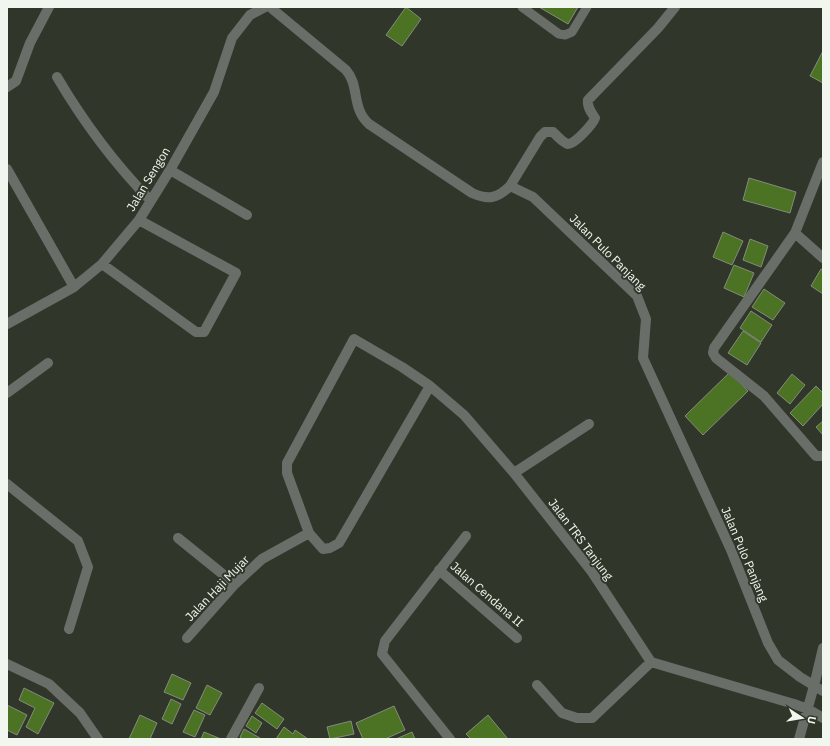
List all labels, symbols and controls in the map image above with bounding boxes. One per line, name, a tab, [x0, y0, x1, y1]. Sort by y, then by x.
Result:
street label: Jalan Sengon	[123, 144, 173, 214]
street label: Jalan Pulo Panjang	[567, 211, 650, 294]
street label: Jalan TRS Tanjung	[545, 495, 617, 583]
street label: Jalan Pulo Panjang	[718, 504, 772, 604]
street label: Jalan Haji Mujar	[182, 551, 253, 624]
street label: Jalan Cendana II	[447, 558, 527, 630]
north arrow	[782, 698, 822, 738]
text: U	[804, 715, 819, 725]

